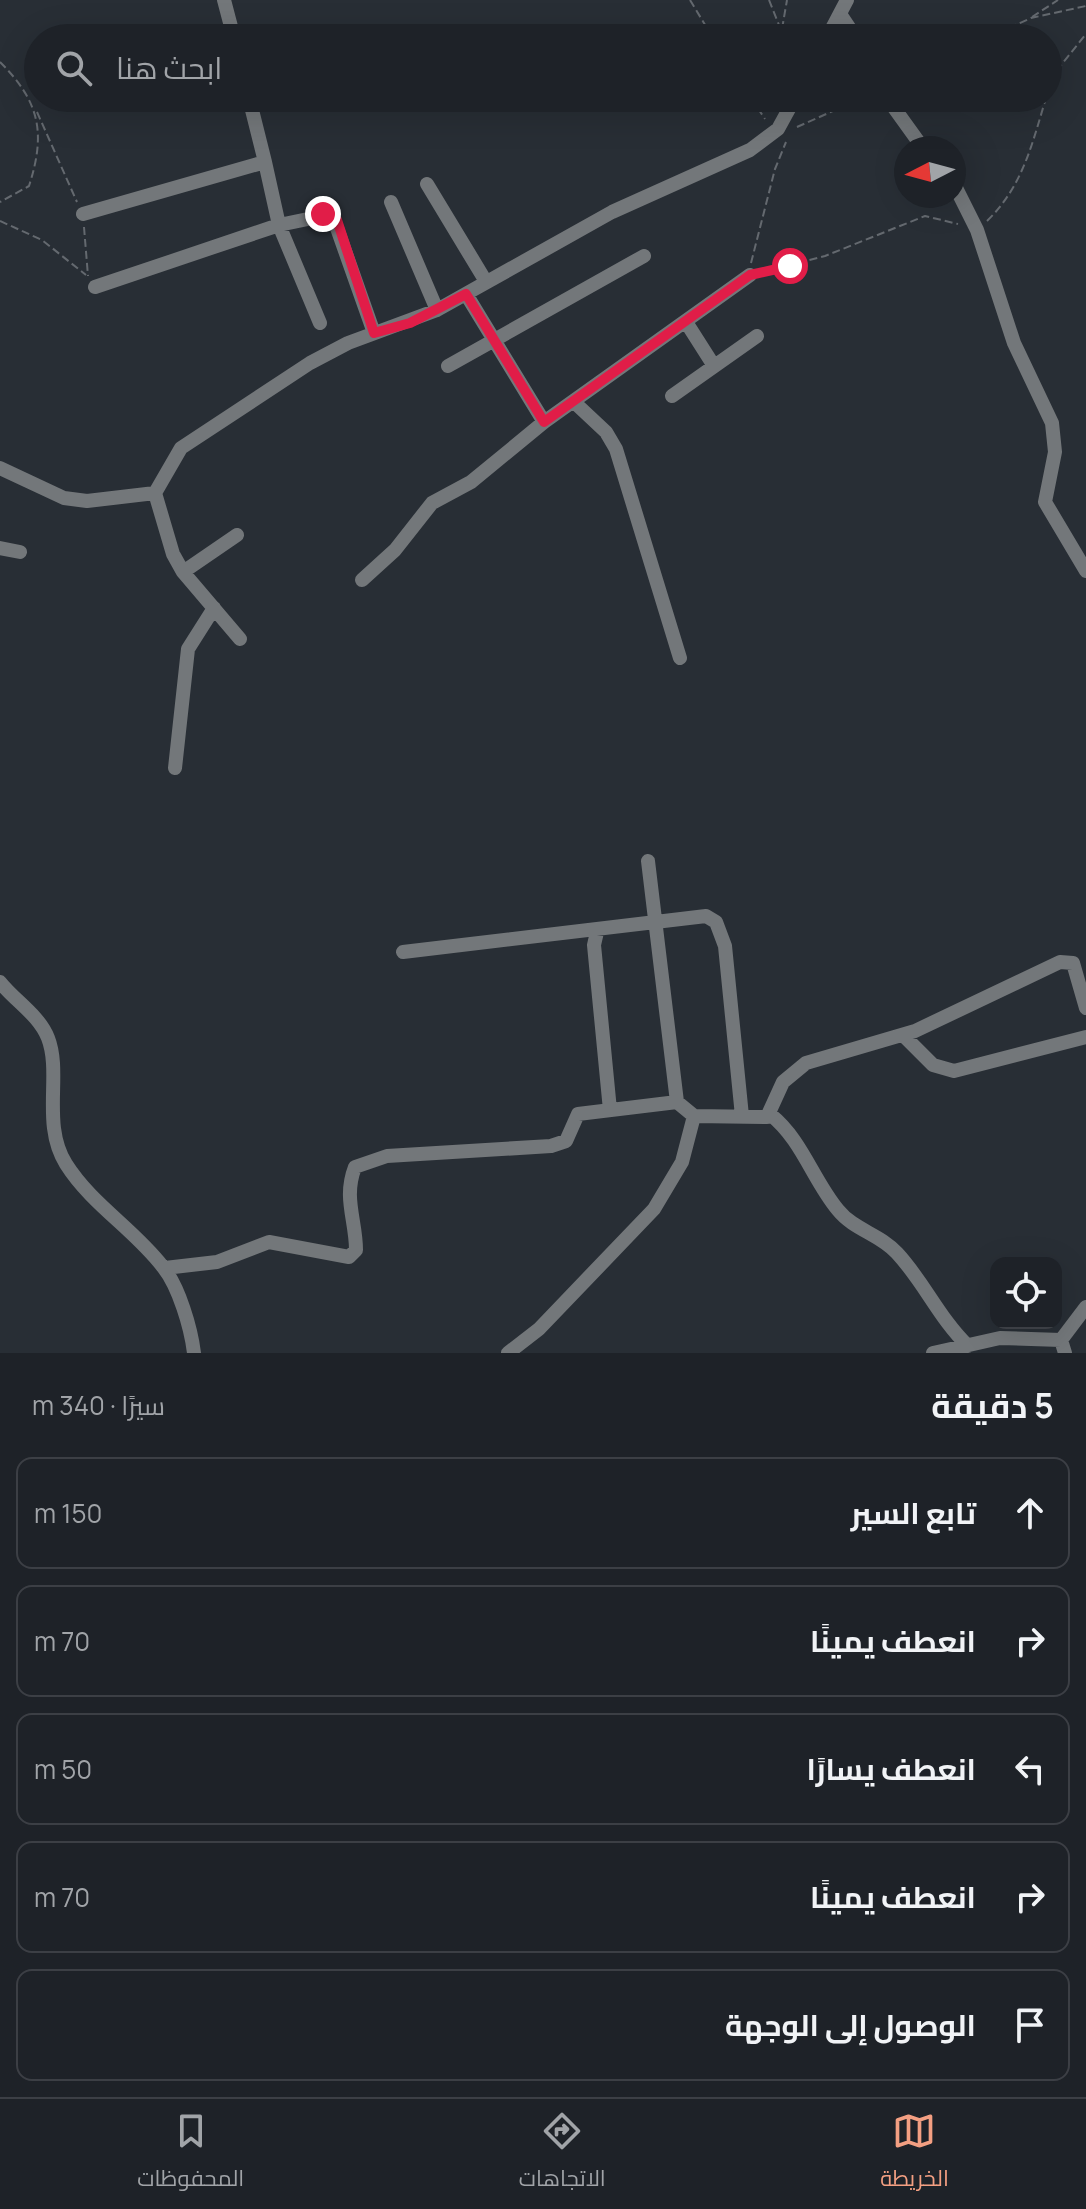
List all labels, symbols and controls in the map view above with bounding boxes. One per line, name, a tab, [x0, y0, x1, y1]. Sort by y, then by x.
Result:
search box	[24, 24, 1062, 112]
icon: search	[52, 46, 96, 90]
text: ابحث هنا	[116, 47, 222, 88]
north arrow	[894, 136, 966, 208]
route end	[305, 196, 341, 232]
route start	[772, 248, 808, 284]
map controls	[990, 1257, 1062, 1329]
button: locate	[990, 1257, 1062, 1329]
text: 5 دقيقة	[931, 1382, 1054, 1428]
text: سيرًا · 340 m	[32, 1387, 165, 1423]
icon: ahead	[1008, 1491, 1052, 1535]
text: تابع السير	[851, 1492, 976, 1533]
text: 150 m	[34, 1495, 102, 1531]
icon: right	[1008, 1619, 1052, 1663]
text: انعطف يمينًا	[810, 1620, 976, 1661]
text: 70 m	[34, 1623, 90, 1659]
icon: left	[1008, 1747, 1052, 1791]
text: انعطف يسارًا	[806, 1748, 976, 1789]
text: 50 m	[34, 1751, 92, 1787]
icon: right	[1008, 1875, 1052, 1919]
text: انعطف يمينًا	[810, 1876, 976, 1917]
text: 70 m	[34, 1879, 90, 1915]
icon: arrive	[1008, 2003, 1052, 2047]
text: الوصول إلى الوجهة	[725, 2004, 976, 2045]
tab: المحفوظات	[137, 2109, 244, 2199]
tab: الاتجاهات	[519, 2109, 606, 2199]
tab: الخريطة	[880, 2109, 949, 2199]

